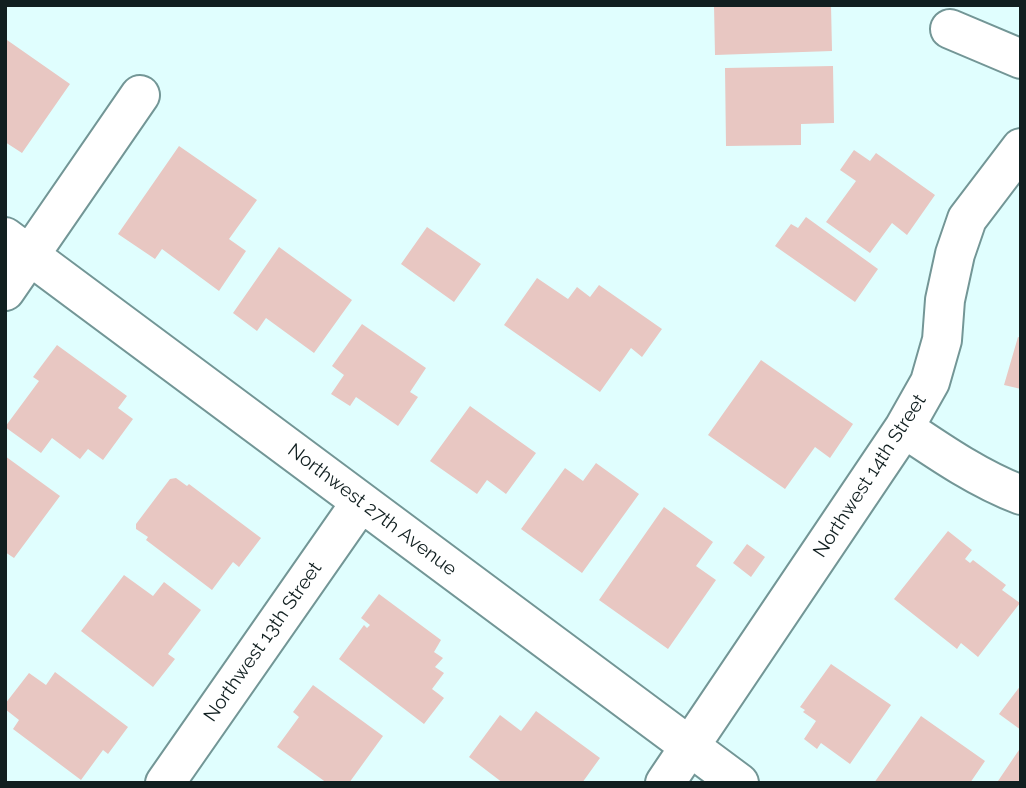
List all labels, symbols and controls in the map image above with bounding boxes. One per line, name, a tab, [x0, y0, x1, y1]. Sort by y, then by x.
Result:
street label: Northwest 14th Street	[809, 390, 931, 562]
street label: Northwest 27th Avenue	[283, 439, 461, 581]
street label: Northwest 13th Street	[199, 558, 327, 726]

